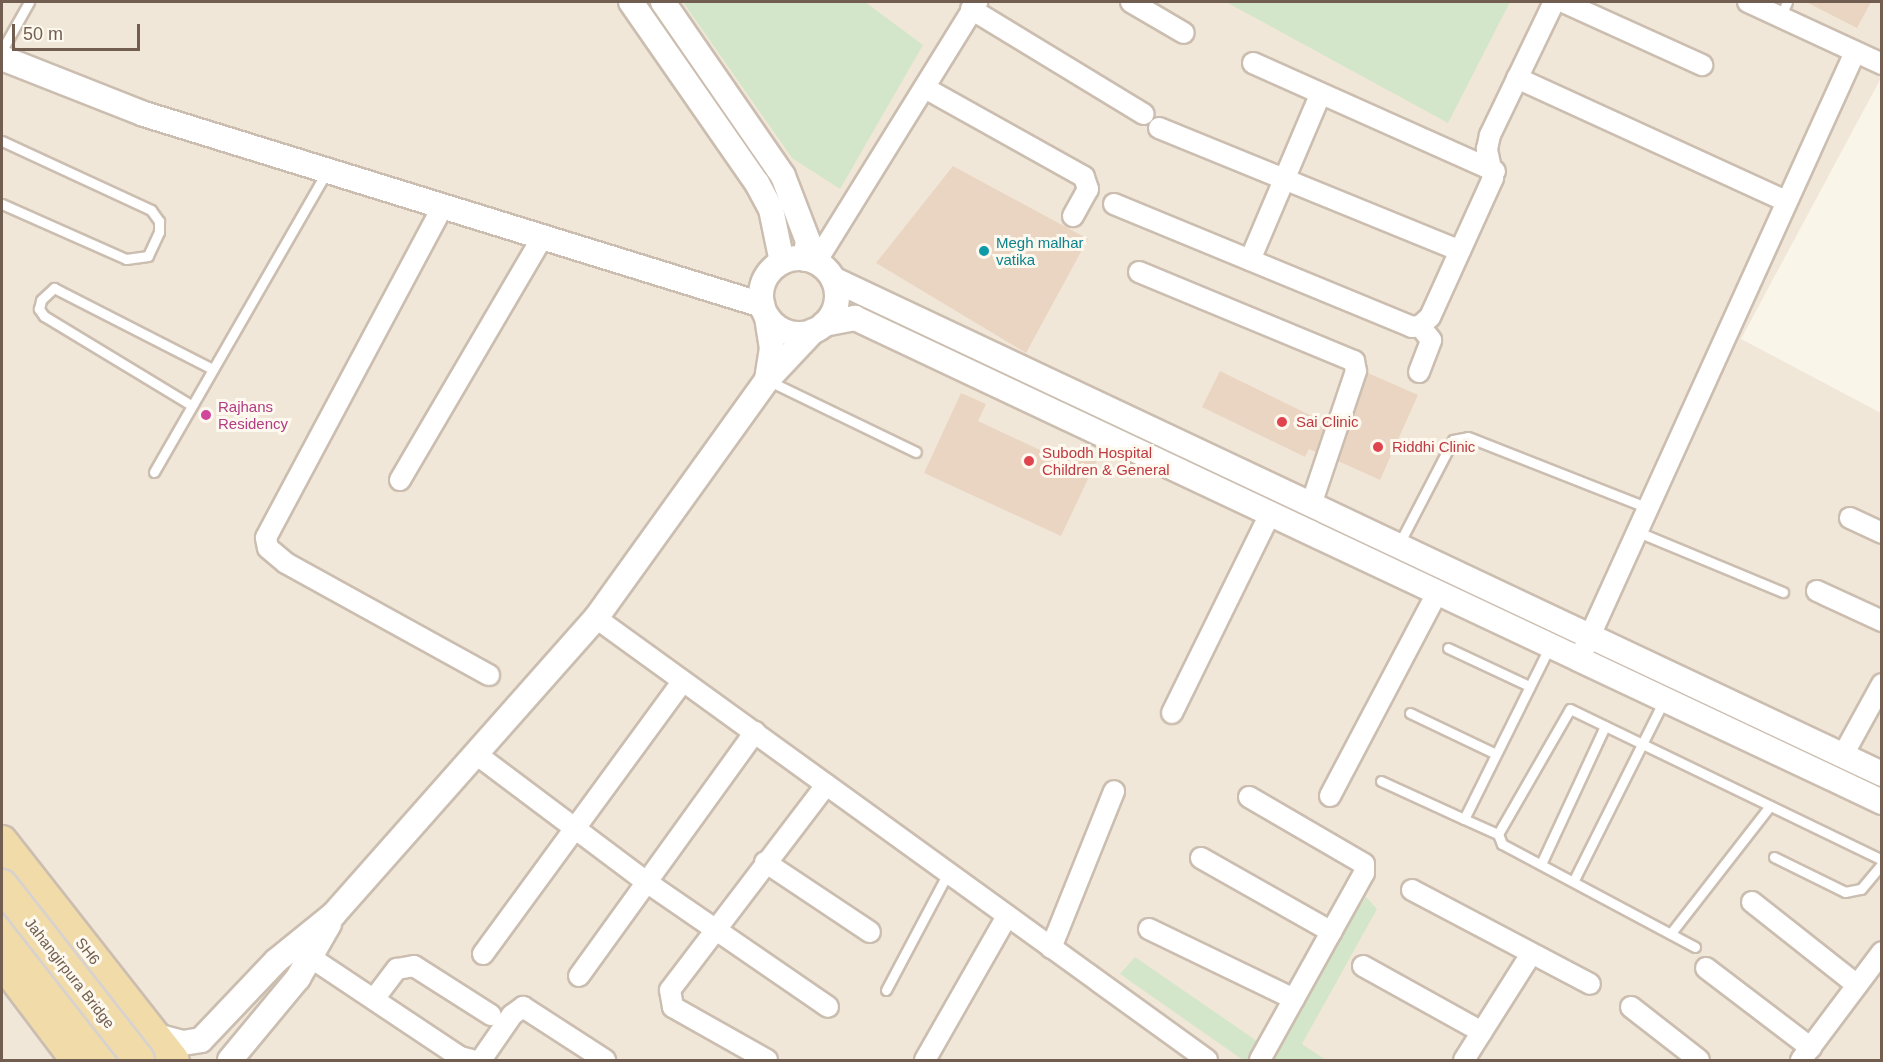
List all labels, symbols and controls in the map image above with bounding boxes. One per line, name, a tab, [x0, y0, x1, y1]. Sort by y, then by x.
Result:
scale bar	[15, 12, 142, 50]
text: 50 m	[23, 24, 63, 44]
place label: Megh malhar vatika	[996, 233, 1084, 268]
marker: Megh malhar vatika	[977, 244, 991, 258]
place label: Rajhans Residency	[218, 397, 288, 432]
marker: Rajhans Residency	[199, 408, 213, 422]
marker: Sai Clinic	[1273, 413, 1291, 431]
place label: Sai Clinic	[1296, 413, 1359, 431]
marker: Riddhi Clinic	[1369, 438, 1387, 456]
place label: Riddhi Clinic	[1392, 438, 1475, 456]
place label: Subodh Hospital Children & General	[1042, 443, 1170, 478]
marker: Subodh Hospital Children & General	[1020, 452, 1038, 470]
street label: Jahangirpura Bridge	[21, 914, 119, 1032]
street label: SH6	[72, 934, 104, 968]

